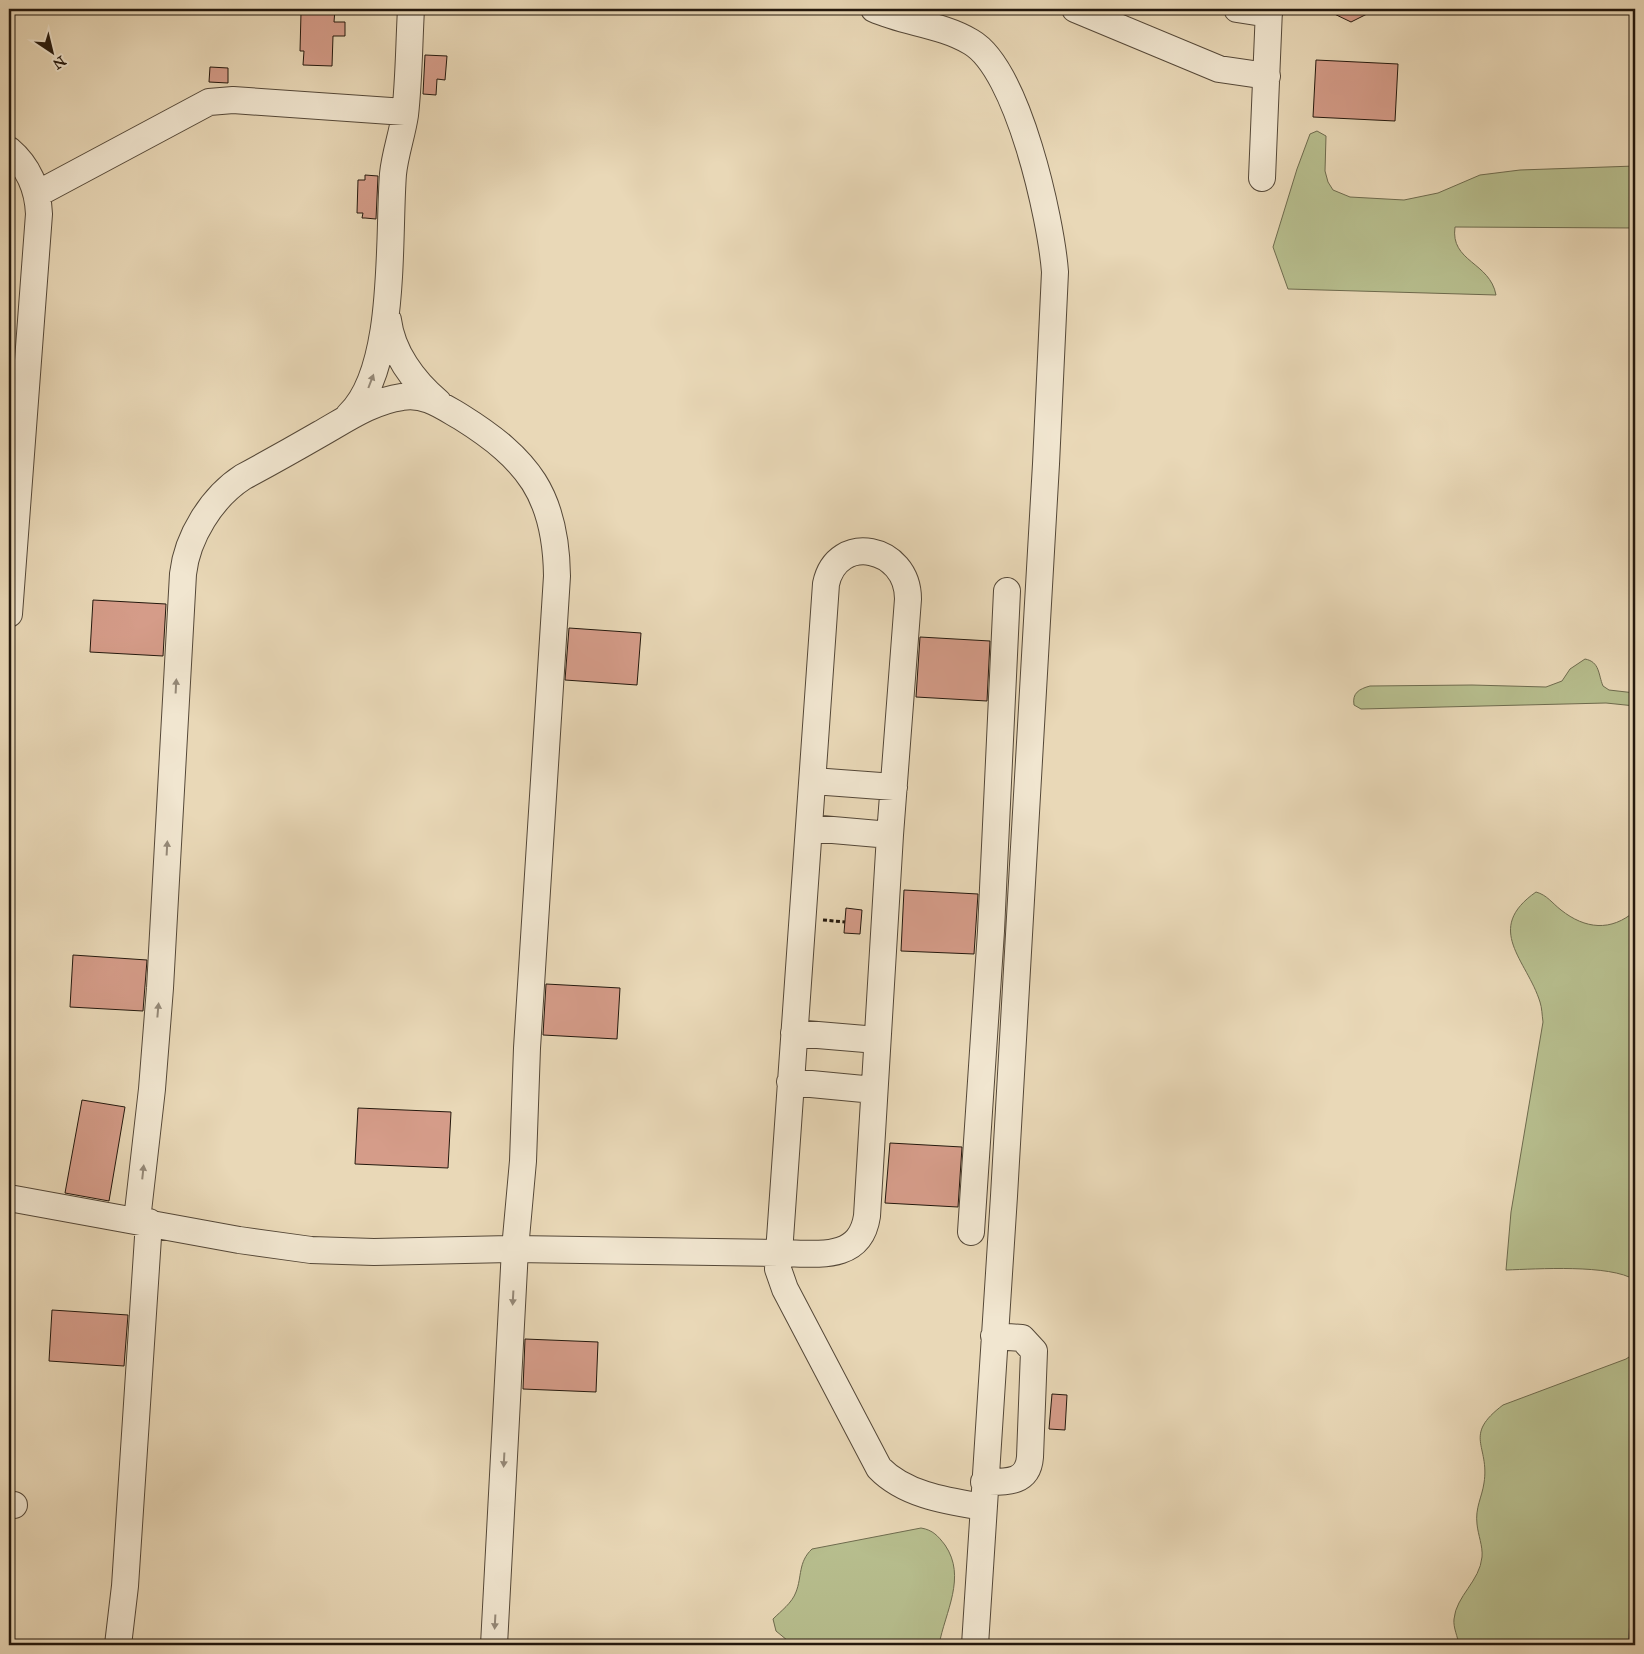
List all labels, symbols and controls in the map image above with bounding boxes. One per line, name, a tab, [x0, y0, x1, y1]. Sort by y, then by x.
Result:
north arrow	[28, 28, 78, 78]
text: N	[49, 52, 69, 73]
one-way arrow	[367, 373, 375, 388]
one-way arrow	[173, 677, 181, 693]
one-way arrow	[164, 840, 172, 856]
one-way arrow	[154, 1002, 162, 1018]
one-way arrow	[139, 1164, 147, 1180]
one-way arrow	[508, 1290, 516, 1306]
one-way arrow	[500, 1452, 508, 1468]
one-way arrow	[491, 1615, 499, 1631]

